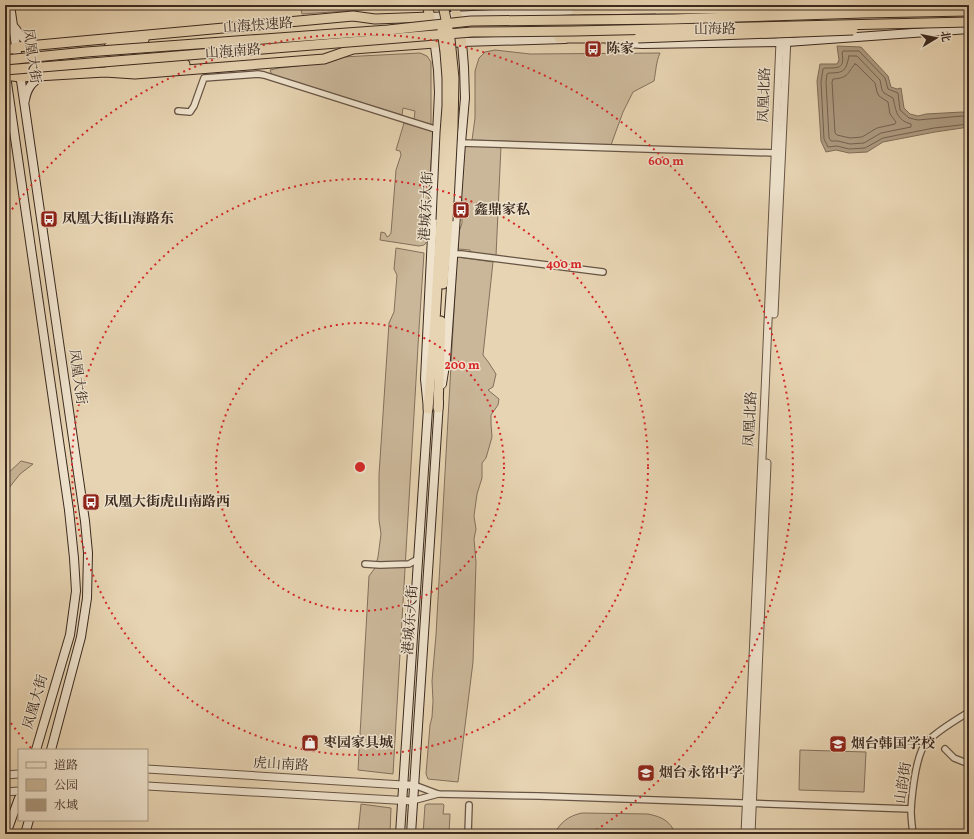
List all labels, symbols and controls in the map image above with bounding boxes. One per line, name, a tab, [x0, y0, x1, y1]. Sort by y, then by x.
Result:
street label: 山海快速路	[222, 14, 294, 38]
north arrow	[916, 18, 956, 58]
street label: 山海路	[694, 20, 736, 40]
street label: 凤凰大街	[18, 27, 44, 85]
text: 北	[936, 30, 953, 43]
bus stop icon: 陈家	[583, 39, 603, 59]
place label: 陈家	[606, 40, 634, 59]
street label: 山海南路	[204, 41, 262, 63]
street label: 凤凰北路	[755, 67, 775, 123]
text: 600 m	[648, 154, 684, 170]
street label: 港城东大街	[416, 171, 438, 241]
bus stop icon: 鑫鼎家私	[451, 200, 471, 220]
place label: 鑫鼎家私	[474, 201, 530, 220]
bus stop icon: 凤凰大街山海路东	[39, 209, 59, 229]
place label: 凤凰大街山海路东	[62, 210, 174, 229]
text: 400 m	[546, 257, 582, 273]
street label: 凤凰大街	[64, 348, 90, 406]
text: 200 m	[444, 358, 480, 374]
street label: 凤凰北路	[740, 391, 762, 447]
centre of rings	[353, 460, 367, 474]
bus stop icon: 凤凰大街虎山南路西	[81, 492, 101, 512]
place label: 凤凰大街虎山南路西	[104, 493, 230, 512]
street label: 港城东大街	[399, 584, 423, 656]
street label: 凤凰大街	[19, 672, 53, 732]
shop icon: 枣园家具城	[300, 733, 320, 753]
place label: 枣园家具城	[323, 734, 393, 753]
school or university icon: 烟台韩国学校	[828, 734, 848, 754]
place label: 烟台韩国学校	[851, 735, 935, 754]
legend	[18, 749, 148, 821]
street label: 虎山南路	[253, 754, 309, 776]
text: 道路	[54, 758, 78, 774]
street label: 山韵街	[892, 761, 916, 805]
school or university icon: 烟台永铭中学	[636, 763, 656, 783]
place label: 烟台永铭中学	[659, 764, 743, 783]
text: 公园	[54, 778, 78, 794]
text: 水域	[54, 798, 78, 814]

